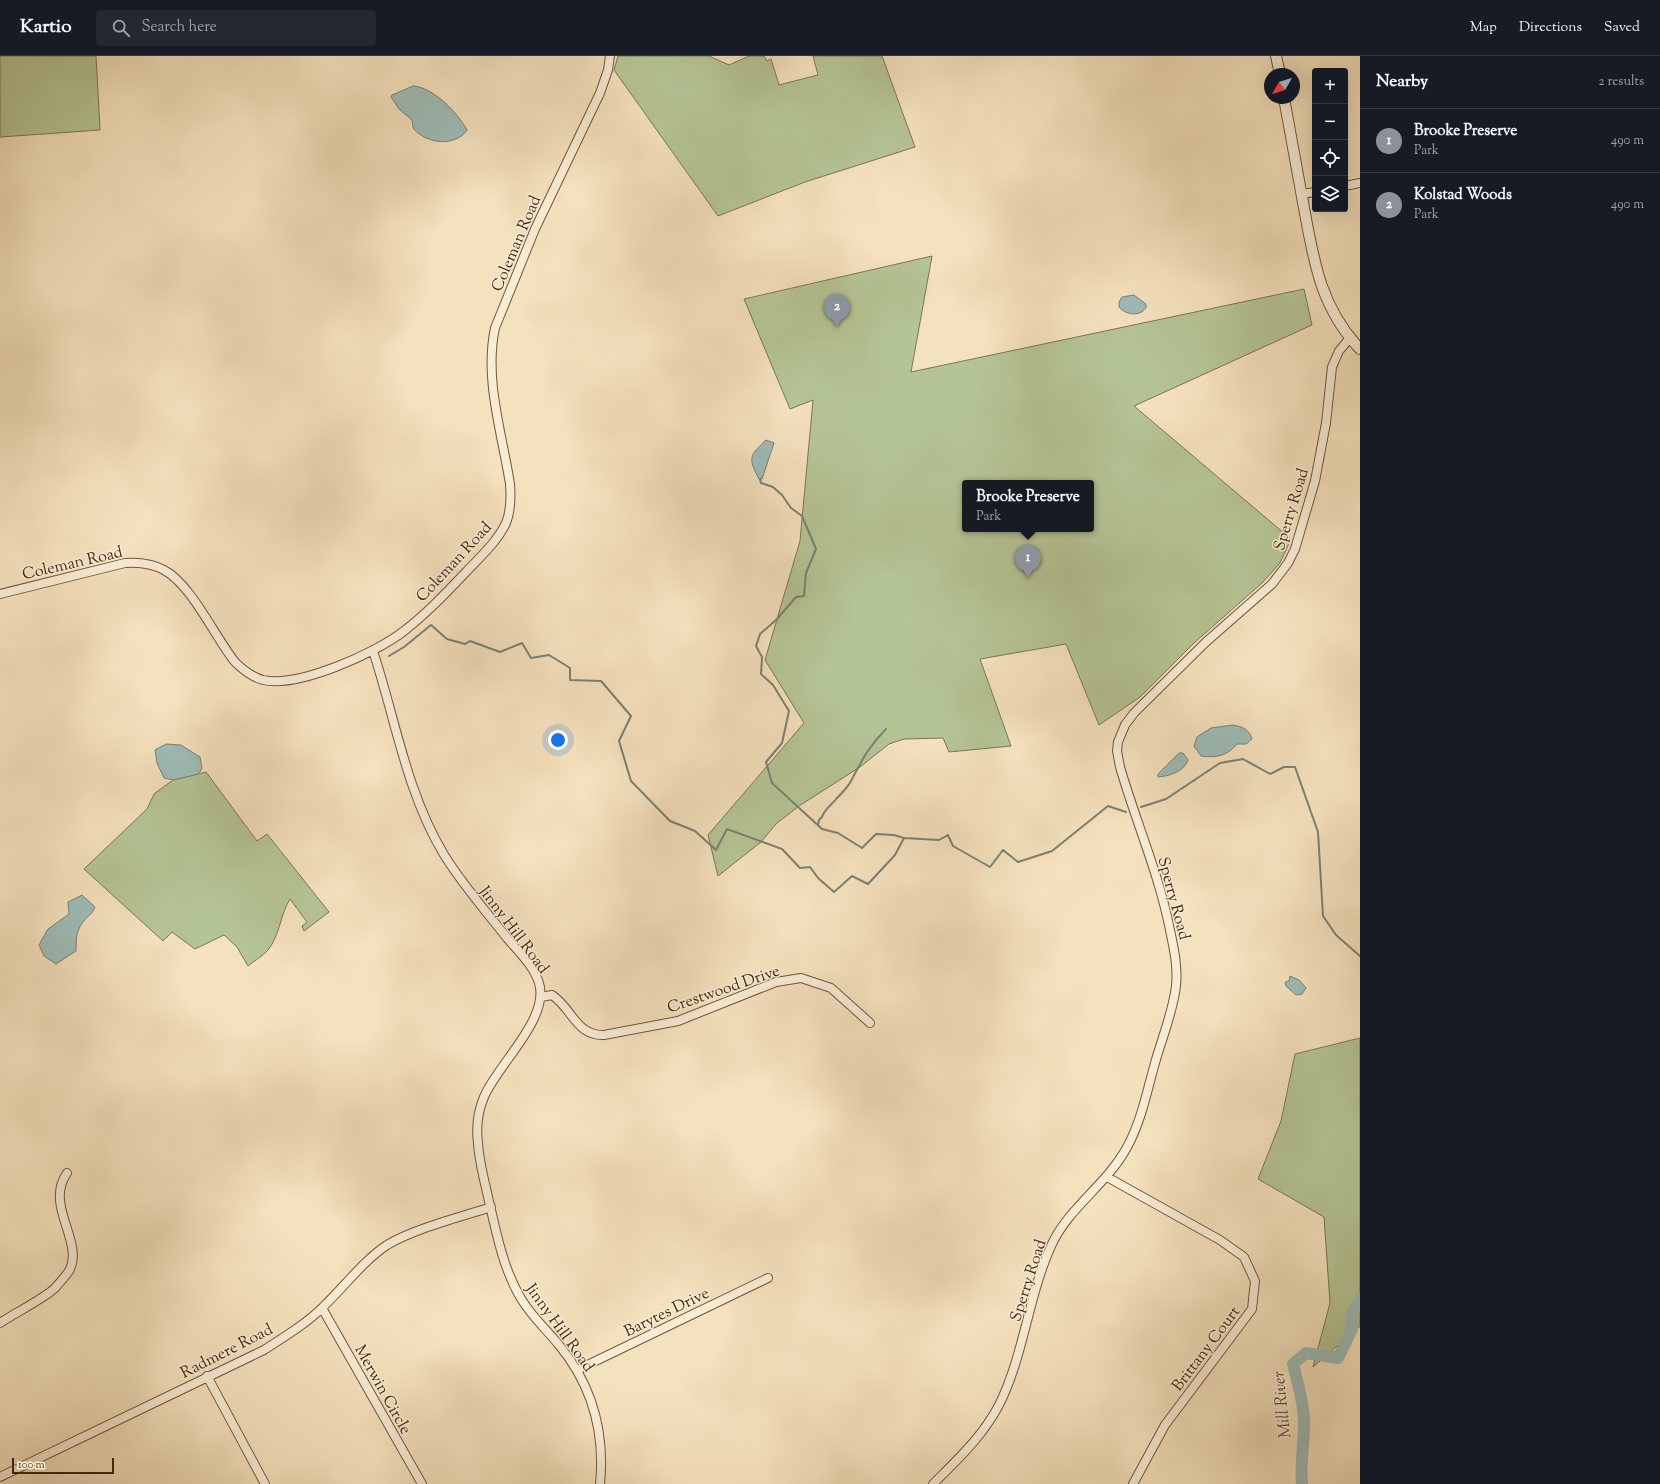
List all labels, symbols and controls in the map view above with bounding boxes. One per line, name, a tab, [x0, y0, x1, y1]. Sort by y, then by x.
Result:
search box	[96, 10, 376, 46]
text: Kartio	[20, 14, 72, 41]
icon: search	[110, 17, 132, 39]
text: Search here	[142, 17, 217, 38]
text: Map	[1470, 18, 1497, 38]
text: Directions	[1519, 18, 1582, 38]
text: Saved	[1604, 18, 1640, 38]
north arrow	[1264, 68, 1300, 104]
map controls	[1312, 68, 1348, 212]
button: +	[1312, 68, 1348, 104]
text: Nearby	[1376, 70, 1428, 94]
text: 2 results	[1599, 73, 1644, 91]
button: −	[1312, 104, 1348, 140]
text: Brooke Preserve	[1414, 121, 1517, 142]
text: 1	[1387, 132, 1391, 150]
text: 490 m	[1611, 132, 1644, 150]
button: locate	[1312, 140, 1348, 176]
text: Park	[1414, 142, 1439, 160]
button: layers	[1312, 176, 1348, 212]
text: Kolstad Woods	[1414, 185, 1512, 206]
street label: Coleman Road	[487, 192, 548, 296]
text: 2	[1386, 196, 1392, 214]
text: 490 m	[1611, 196, 1644, 214]
text: Park	[1414, 206, 1439, 224]
pin: 2	[824, 294, 850, 327]
street label: Sperry Road	[1269, 466, 1316, 554]
popup	[962, 480, 1094, 532]
text: Brooke Preserve	[976, 487, 1080, 508]
text: Park	[976, 508, 1001, 526]
street label: Coleman Road	[412, 517, 498, 608]
street label: Coleman Road	[20, 542, 125, 587]
pin: 1	[1015, 545, 1041, 578]
your location	[548, 730, 568, 750]
street label: Sperry Road	[1150, 855, 1195, 943]
street label: Jinny Hill Road	[472, 881, 554, 979]
street label: Crestwood Drive	[664, 960, 783, 1020]
street label: Sperry Road	[1005, 1237, 1053, 1325]
street label: Jinny Hill Road	[518, 1279, 599, 1378]
street label: Barytes Drive	[621, 1283, 714, 1344]
street label: Brittany Court	[1167, 1302, 1247, 1397]
street label: Radmere Road	[177, 1319, 277, 1385]
street label: Merwin Circle	[348, 1341, 416, 1439]
water label: Mill River	[1268, 1370, 1298, 1440]
scale bar	[12, 1456, 114, 1475]
text: 100 m	[18, 1457, 45, 1473]

